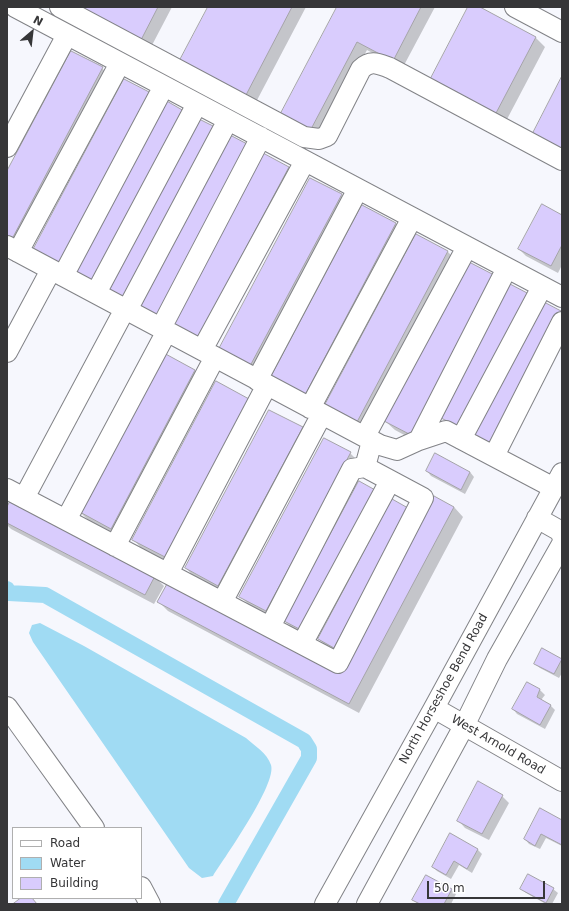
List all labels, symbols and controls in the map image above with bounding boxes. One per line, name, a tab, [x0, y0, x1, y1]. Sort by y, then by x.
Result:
north arrow	[12, 12, 52, 52]
text: N	[31, 13, 45, 29]
street label: North Horseshoe Bend Road	[397, 611, 491, 767]
street label: West Arnold Road	[448, 712, 548, 778]
legend	[12, 827, 142, 899]
text: Road	[50, 836, 80, 850]
text: Water	[50, 856, 85, 870]
scale bar	[429, 873, 547, 899]
text: Building	[50, 876, 99, 890]
text: 50 m	[434, 881, 465, 895]

